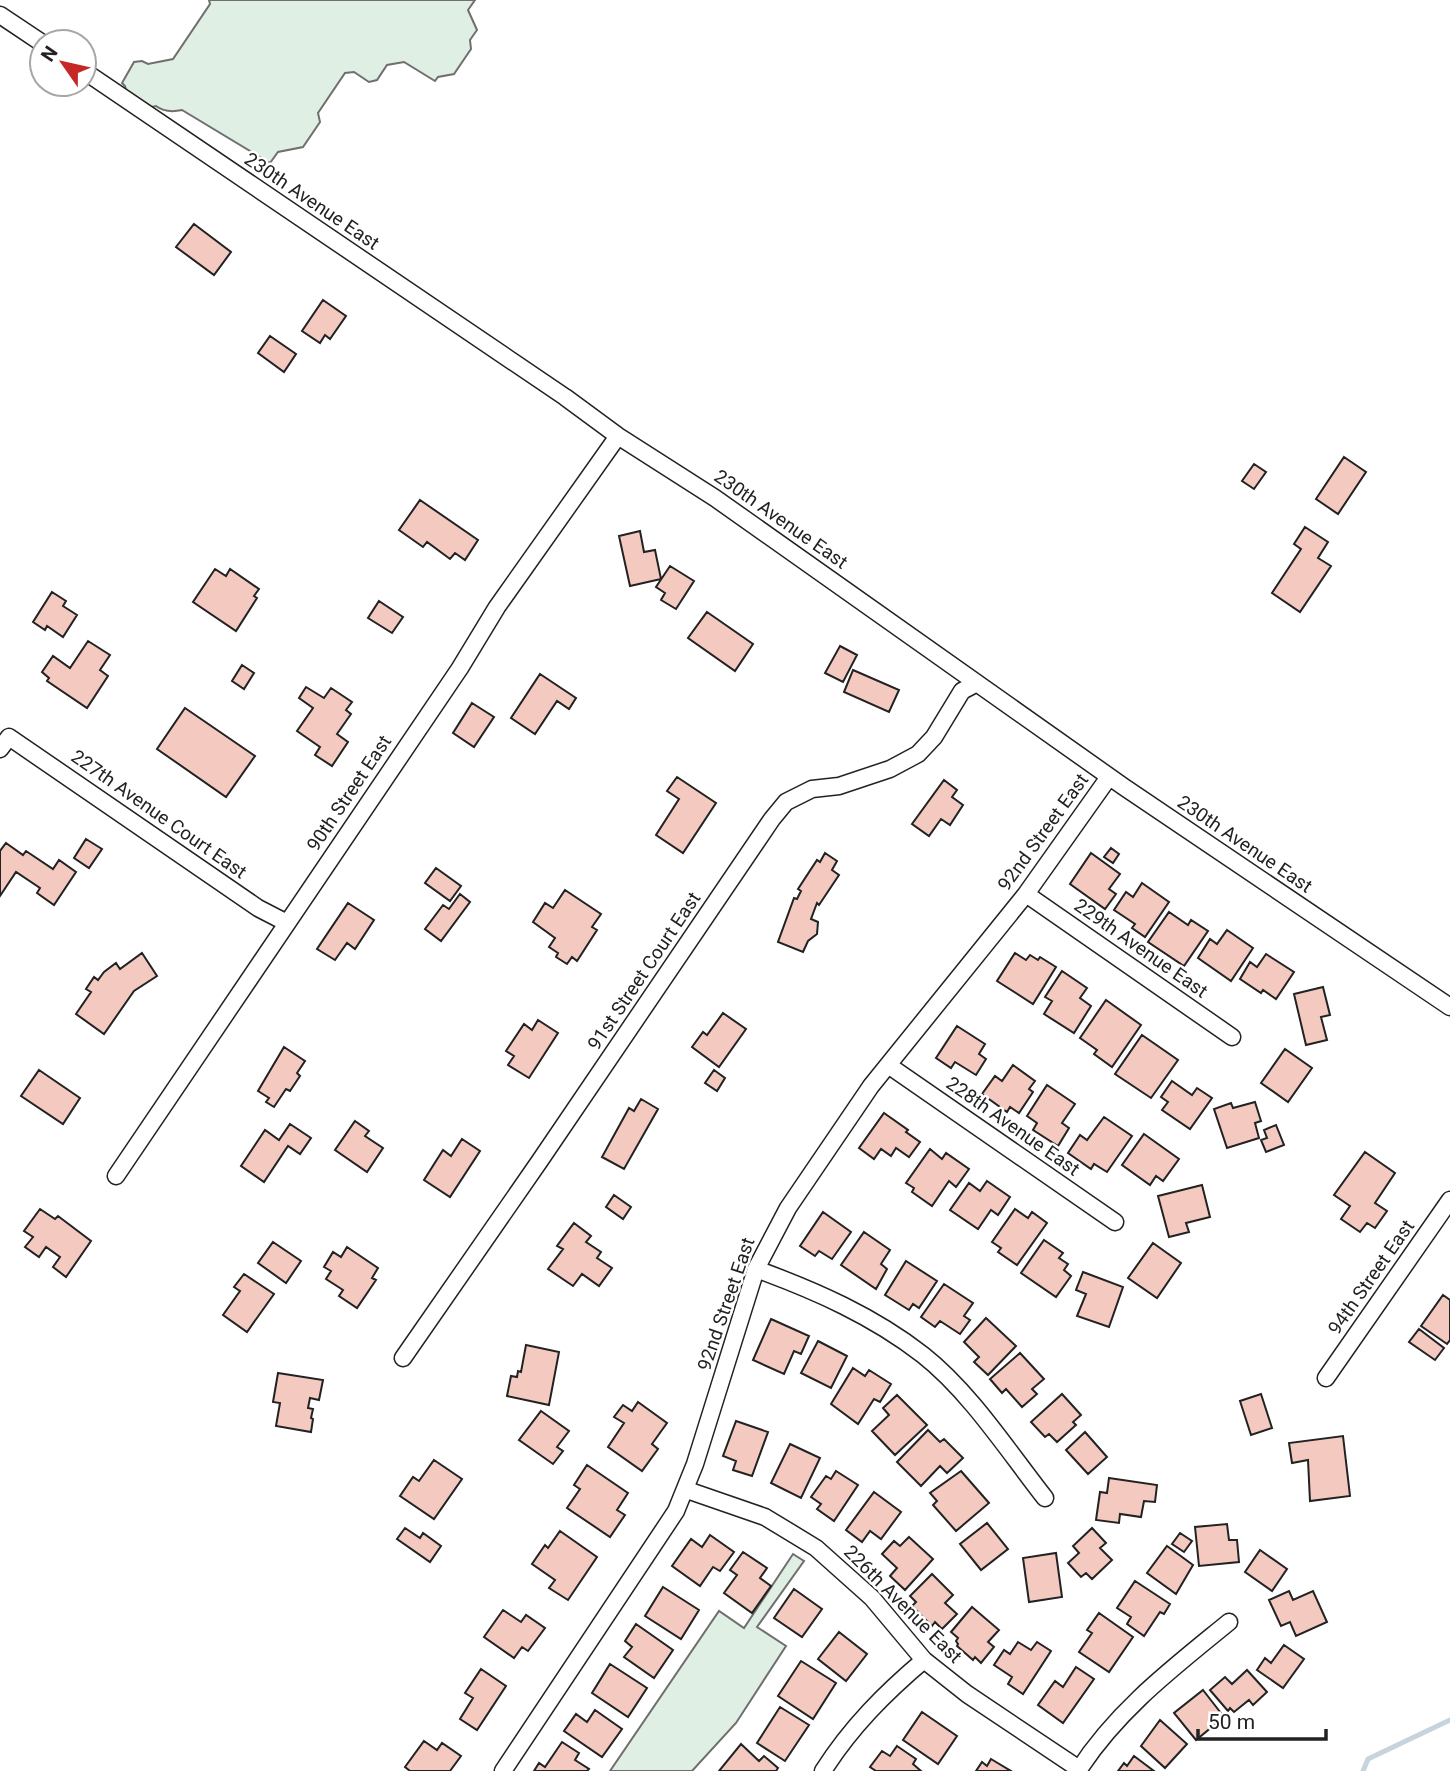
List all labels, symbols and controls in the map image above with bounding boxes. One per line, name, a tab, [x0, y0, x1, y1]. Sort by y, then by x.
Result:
north arrow	[28, 28, 98, 98]
text: N	[36, 42, 63, 66]
street label: 230th Avenue East	[240, 147, 384, 255]
street label: 230th Avenue East	[710, 464, 852, 574]
street label: 90th Street East	[302, 731, 396, 855]
street label: 227th Avenue Court East	[67, 745, 251, 883]
street label: 92nd Street East	[993, 769, 1093, 895]
street label: 230th Avenue East	[1173, 790, 1317, 898]
street label: 91st Street Court East	[583, 888, 705, 1054]
street label: 229th Avenue East	[1070, 893, 1212, 1003]
street label: 228th Avenue East	[942, 1071, 1084, 1181]
street label: 94th Street East	[1323, 1215, 1419, 1339]
street label: 92nd Street East	[692, 1234, 760, 1374]
street label: 226th Avenue East	[839, 1540, 967, 1668]
scale bar	[1198, 1698, 1326, 1742]
text: 50 m	[1208, 1710, 1255, 1734]

